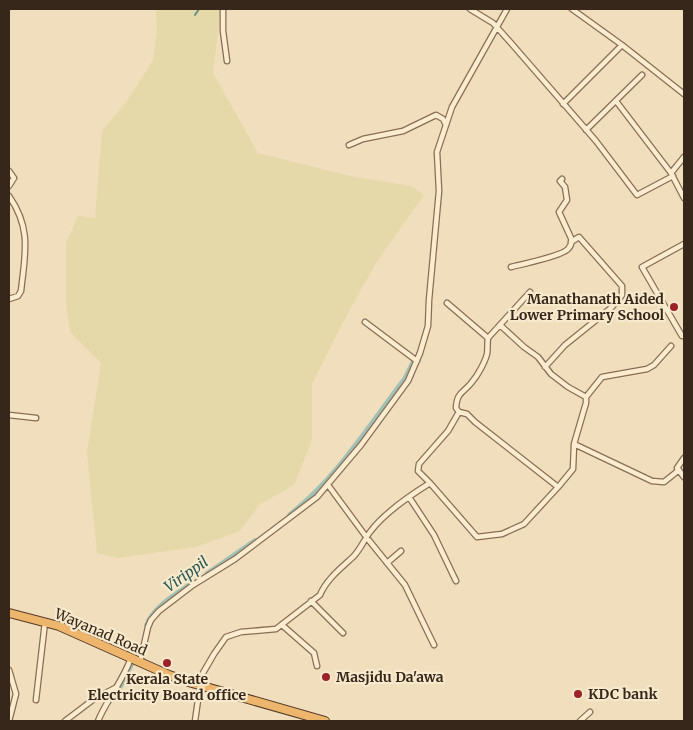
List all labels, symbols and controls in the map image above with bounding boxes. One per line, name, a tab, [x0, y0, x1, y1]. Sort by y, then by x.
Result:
place label: Manathanath Aided Lower Primary School	[510, 290, 664, 324]
marker: Manathanath Aided Lower Primary School	[668, 301, 680, 313]
water label: Virippil	[160, 552, 212, 596]
street label: Wayanad Road	[51, 604, 150, 660]
marker: Kerala State Electricity Board office	[161, 657, 173, 669]
place label: Masjidu Da'awa	[336, 668, 444, 686]
place label: Kerala State Electricity Board office	[88, 670, 247, 704]
marker: Masjidu Da'awa	[320, 671, 332, 683]
place label: KDC bank	[588, 685, 658, 703]
marker: KDC bank	[572, 688, 584, 700]

